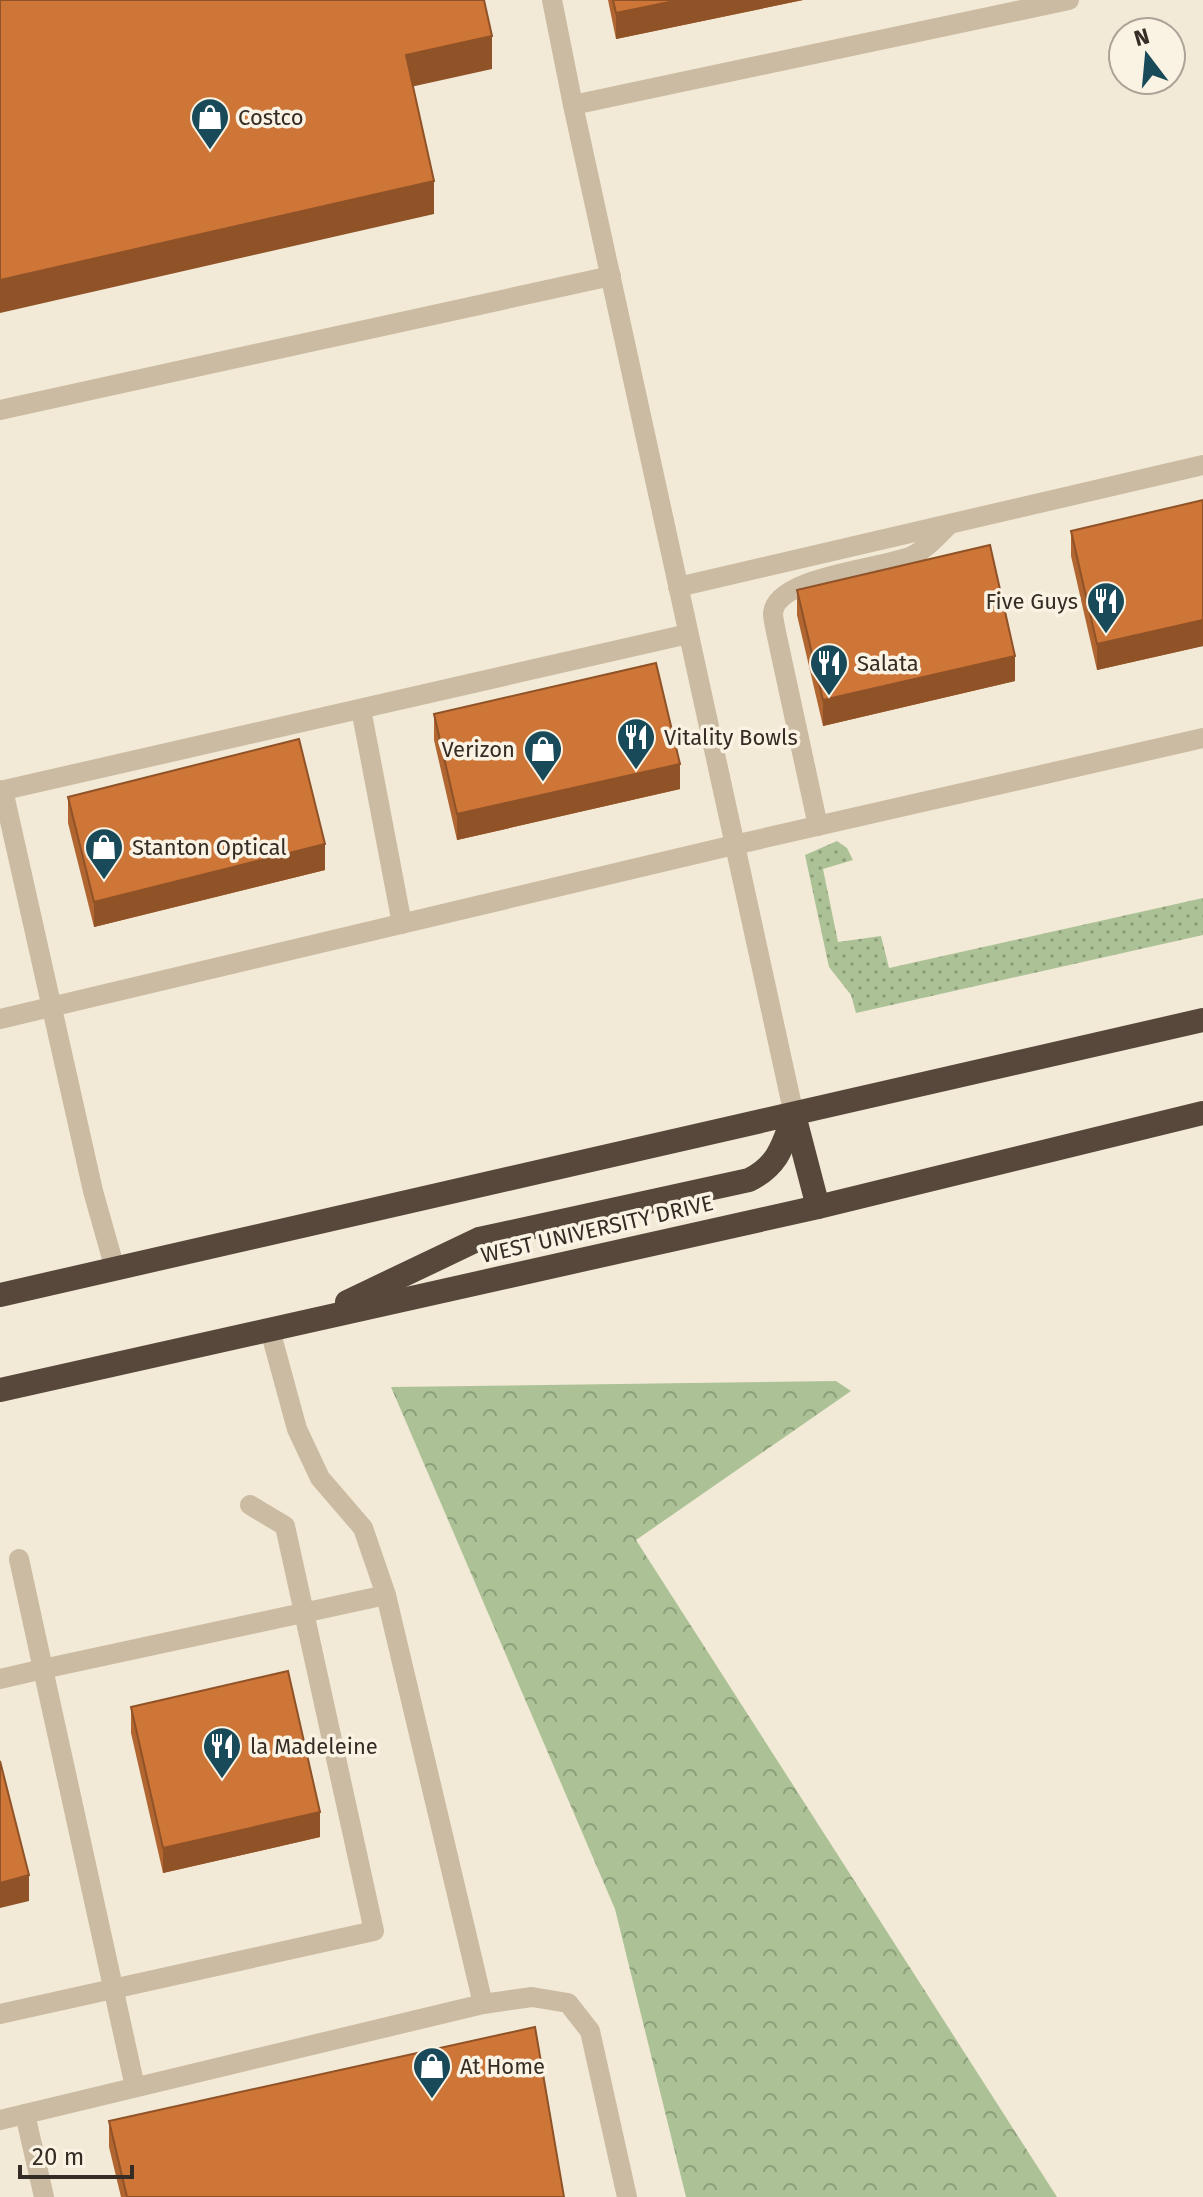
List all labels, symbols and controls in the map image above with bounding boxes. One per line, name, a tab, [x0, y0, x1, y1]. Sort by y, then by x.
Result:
north arrow	[1107, 16, 1187, 96]
text: N	[1131, 22, 1152, 52]
shop icon: Costco	[189, 96, 231, 151]
place label: Costco	[238, 104, 304, 131]
restaurant icon: Five Guys	[1085, 580, 1127, 635]
place label: Five Guys	[986, 588, 1078, 615]
restaurant icon: Salata	[808, 642, 850, 697]
place label: Salata	[857, 650, 919, 677]
restaurant icon: Vitality Bowls	[615, 716, 657, 771]
place label: Vitality Bowls	[664, 724, 798, 751]
shop icon: Verizon	[522, 728, 564, 783]
place label: Verizon	[441, 736, 515, 763]
shop icon: Stanton Optical	[83, 826, 125, 881]
place label: Stanton Optical	[132, 834, 287, 861]
street label: WEST UNIVERSITY DRIVE	[478, 1189, 716, 1269]
restaurant icon: la Madeleine	[201, 1725, 243, 1780]
place label: la Madeleine	[250, 1733, 378, 1760]
shop icon: At Home	[411, 2045, 453, 2100]
place label: At Home	[460, 2053, 545, 2080]
scale bar	[20, 2129, 132, 2179]
text: 20 m	[32, 2143, 84, 2171]

